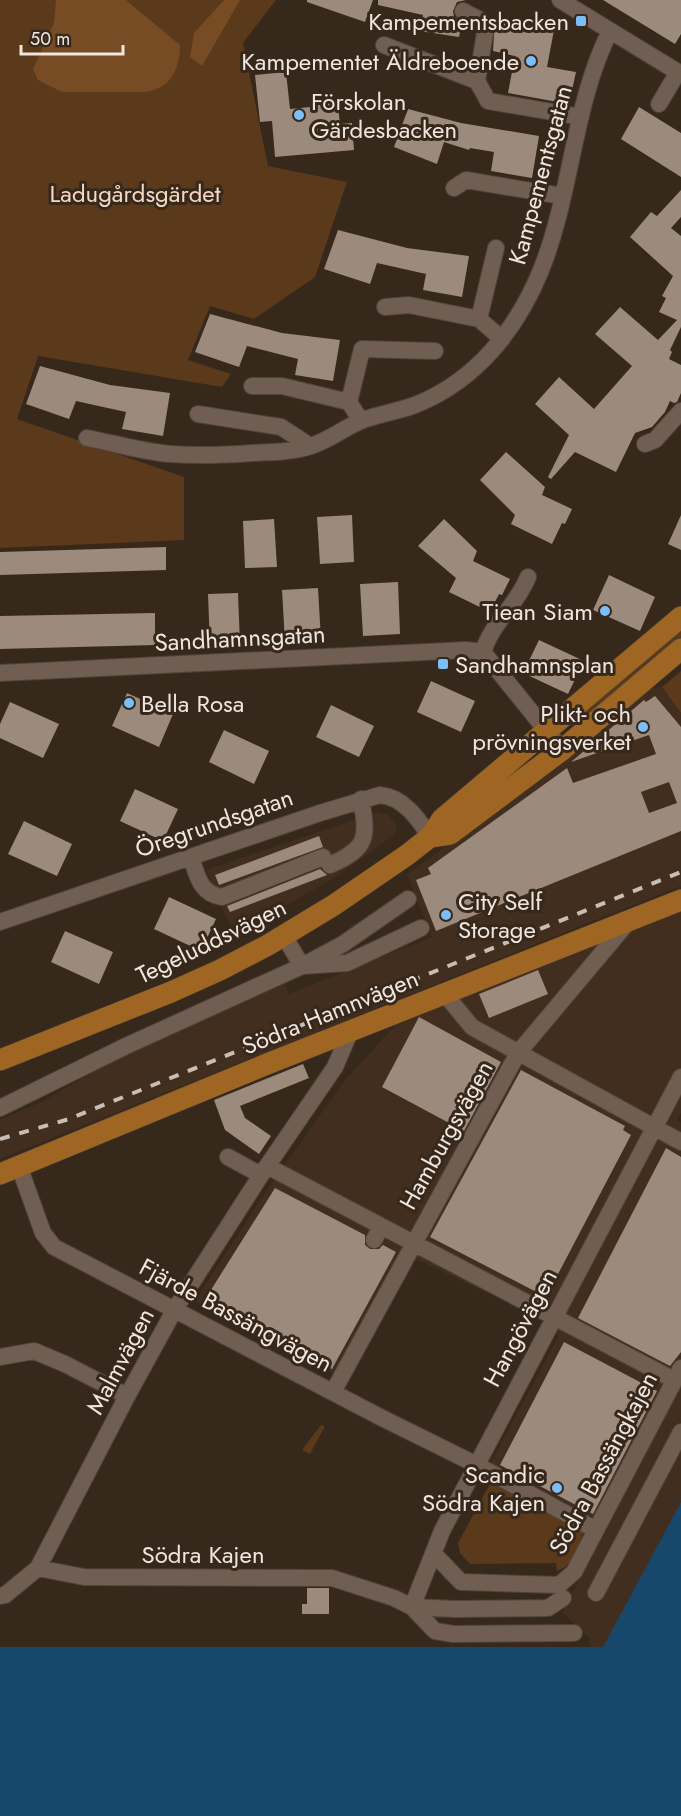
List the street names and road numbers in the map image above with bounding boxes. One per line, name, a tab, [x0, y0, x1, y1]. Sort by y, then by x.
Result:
street label: Kampementsgatan	[499, 82, 581, 268]
street label: Sandhamnsgatan	[154, 616, 326, 660]
street label: Öregrundsgatan	[130, 780, 298, 866]
street label: Tegeluddsvägen	[130, 890, 292, 992]
street label: Södra Hamnvägen	[236, 961, 424, 1063]
street label: Hamburgsvägen	[391, 1054, 501, 1216]
street label: Fjärde Bassängvägen	[133, 1249, 339, 1381]
street label: Hangövägen	[474, 1263, 566, 1393]
street label: Malmvägen	[77, 1302, 163, 1420]
street label: Södra Bassängkajen	[540, 1366, 666, 1560]
street label: Södra Kajen	[142, 1537, 264, 1572]

